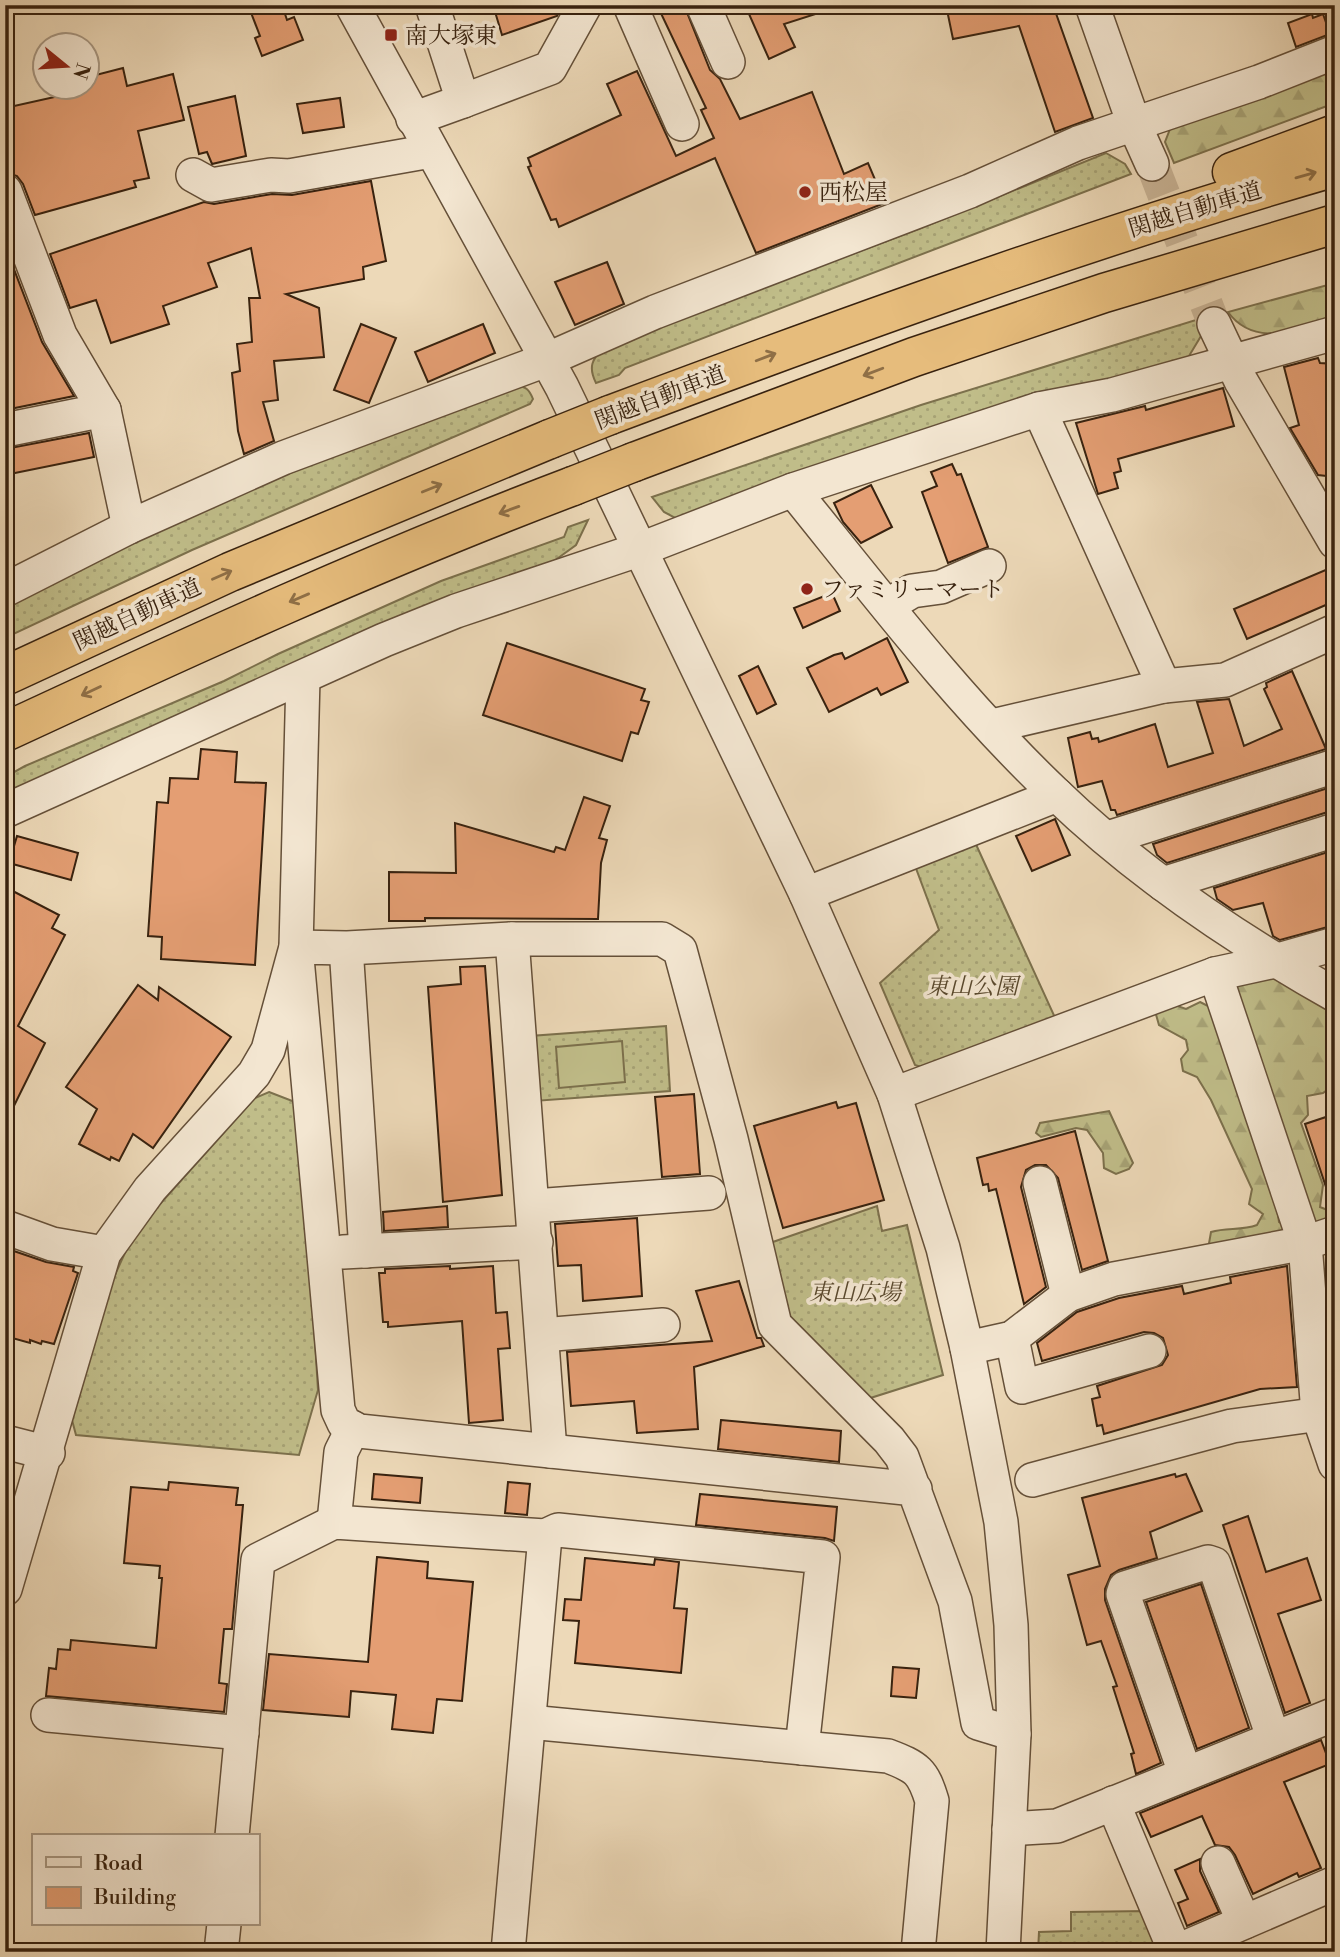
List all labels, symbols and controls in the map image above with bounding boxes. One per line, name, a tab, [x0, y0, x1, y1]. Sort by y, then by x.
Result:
place label: 南大塚東	[405, 22, 497, 50]
marker: 南大塚東	[383, 27, 399, 43]
north arrow	[32, 32, 102, 102]
text: N	[67, 60, 95, 82]
one-way arrow	[1295, 167, 1317, 180]
street label: 関越自動車道	[1125, 176, 1265, 244]
place label: 西松屋	[819, 179, 888, 207]
marker: 西松屋	[797, 184, 813, 200]
one-way arrow	[754, 349, 776, 362]
street label: 関越自動車道	[591, 360, 730, 436]
one-way arrow	[863, 367, 885, 380]
one-way arrow	[421, 480, 443, 493]
one-way arrow	[498, 505, 520, 518]
one-way arrow	[211, 568, 233, 581]
street label: 関越自動車道	[69, 573, 206, 657]
place label: ファミリーマート	[821, 576, 1005, 604]
marker: ファミリーマート	[799, 581, 815, 597]
one-way arrow	[289, 593, 310, 606]
one-way arrow	[81, 686, 102, 699]
park label: 東山公園	[926, 973, 1022, 1001]
park label: 東山広場	[809, 1279, 903, 1307]
legend	[32, 1834, 259, 1926]
text: Road	[94, 1851, 143, 1877]
text: Building	[93, 1885, 176, 1911]

